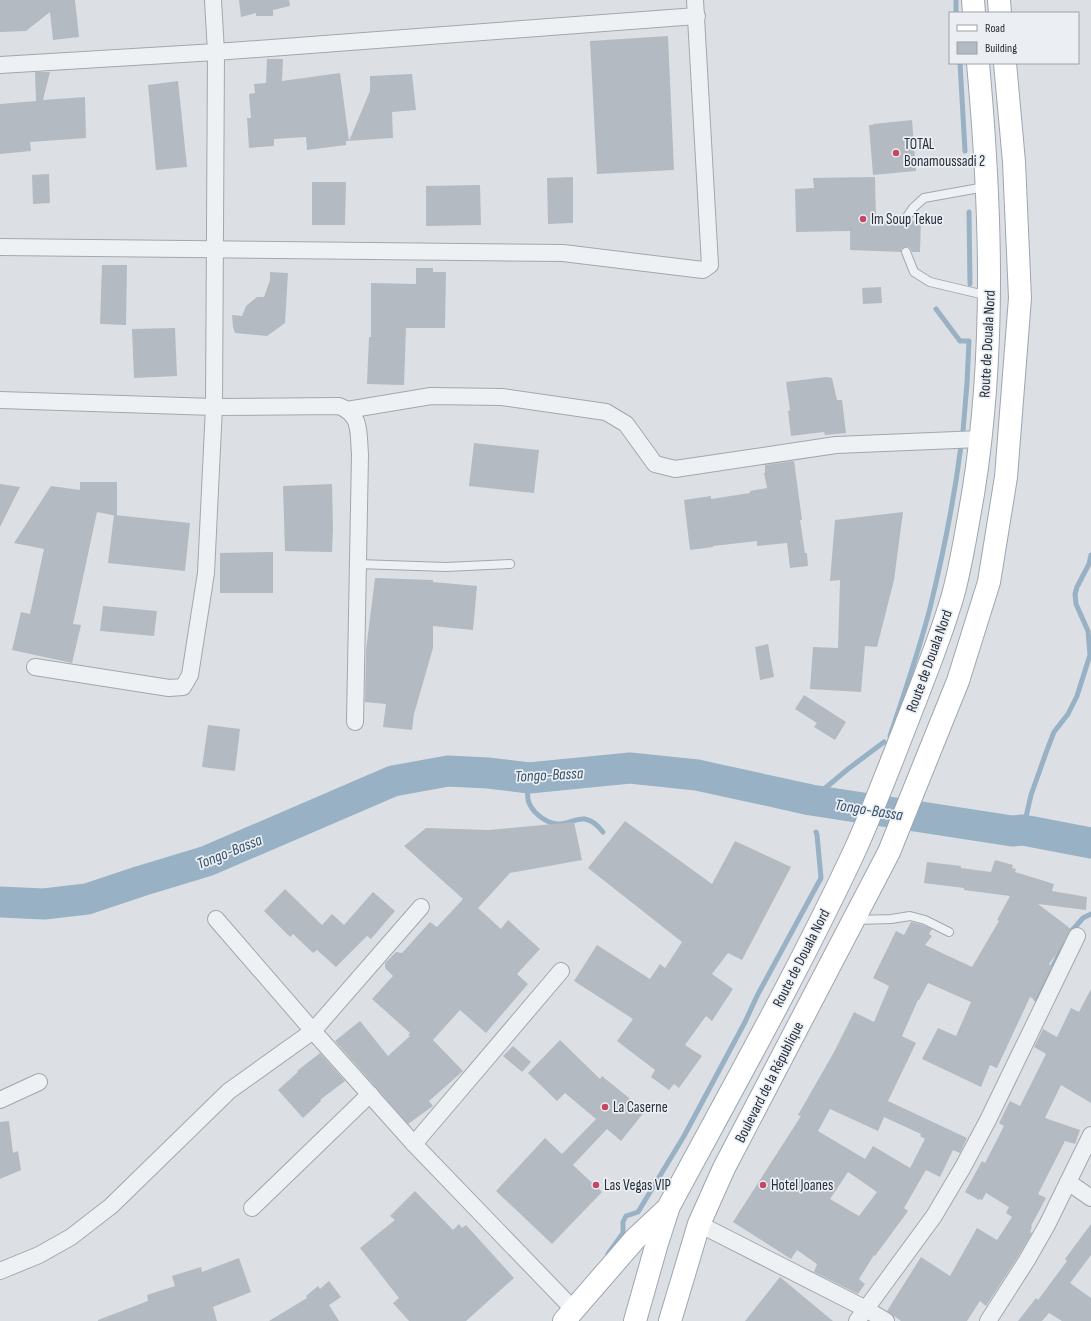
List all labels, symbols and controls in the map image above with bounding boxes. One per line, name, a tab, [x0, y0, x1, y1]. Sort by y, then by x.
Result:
legend	[949, 12, 1079, 64]
text: Road	[985, 21, 1005, 36]
text: Building	[985, 41, 1017, 56]
place label: TOTAL Bonamoussadi 2	[904, 135, 985, 171]
marker: TOTAL Bonamoussadi 2	[891, 148, 901, 158]
place label: Im Soup Tekue	[871, 210, 943, 229]
marker: Im Soup Tekue	[858, 214, 868, 224]
street label: Route de Douala Nord	[975, 290, 1000, 398]
street label: Route de Douala Nord	[902, 607, 957, 715]
water label: Tongo-Bassa	[514, 764, 584, 787]
water label: Tongo-Bassa	[834, 796, 905, 825]
water label: Tongo-Bassa	[194, 831, 265, 874]
street label: Route de Douala Nord	[769, 906, 834, 1010]
street label: Boulevard de la République	[731, 1018, 808, 1146]
place label: La Caserne	[613, 1098, 668, 1117]
marker: La Caserne	[600, 1102, 610, 1112]
place label: Las Vegas VIP	[604, 1176, 671, 1195]
place label: Hotel Joanes	[771, 1176, 833, 1195]
marker: Las Vegas VIP	[591, 1180, 601, 1190]
marker: Hotel Joanes	[758, 1180, 768, 1190]

